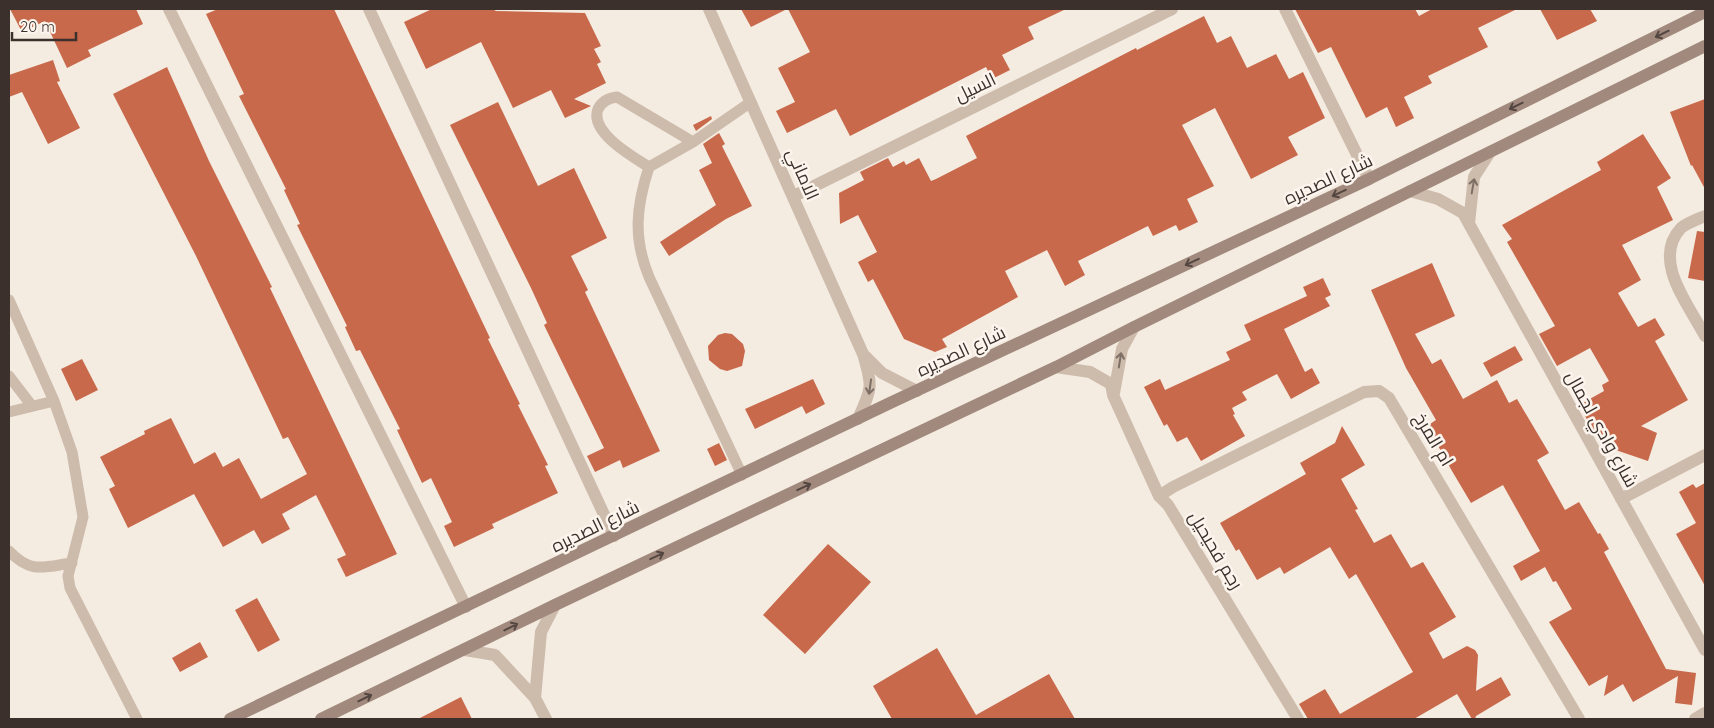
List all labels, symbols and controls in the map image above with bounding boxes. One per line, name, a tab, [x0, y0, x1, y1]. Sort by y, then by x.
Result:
scale bar	[12, 10, 76, 42]
text: 20 m	[20, 17, 55, 36]
one-way arrow	[1654, 29, 1669, 39]
street label: السيل	[951, 67, 999, 107]
one-way arrow	[1509, 102, 1524, 111]
street label: الاماني	[779, 145, 824, 205]
street label: شارع الصديره	[1280, 148, 1376, 210]
one-way arrow	[1468, 179, 1478, 195]
one-way arrow	[1332, 189, 1347, 199]
one-way arrow	[1185, 258, 1200, 268]
street label: شارع الصديره	[913, 320, 1009, 382]
one-way arrow	[1115, 352, 1125, 368]
street label: شارع وادي لجمال	[1558, 367, 1643, 493]
one-way arrow	[864, 379, 874, 395]
street label: ام المرخ	[1408, 408, 1459, 471]
one-way arrow	[796, 481, 811, 491]
street label: شارع الصديره	[547, 495, 643, 558]
street label: رجم فحيحيل	[1183, 507, 1248, 594]
one-way arrow	[649, 551, 664, 561]
one-way arrow	[503, 622, 518, 631]
one-way arrow	[357, 693, 372, 702]

